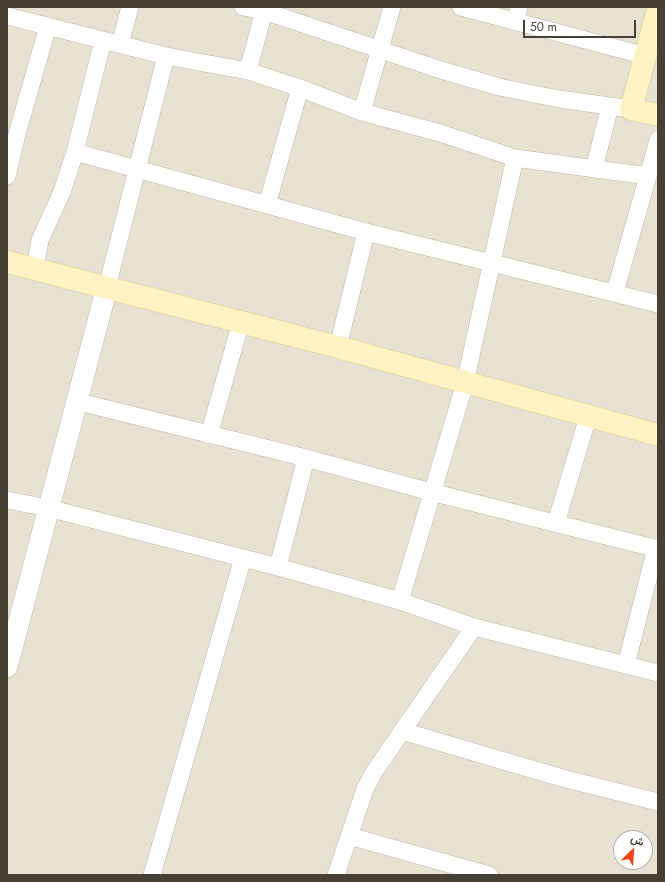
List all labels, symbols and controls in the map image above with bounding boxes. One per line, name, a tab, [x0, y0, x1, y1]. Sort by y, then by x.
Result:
scale bar	[525, 12, 638, 38]
text: 50 m	[530, 18, 557, 36]
north arrow	[613, 830, 653, 870]
text: ش	[628, 830, 647, 850]

